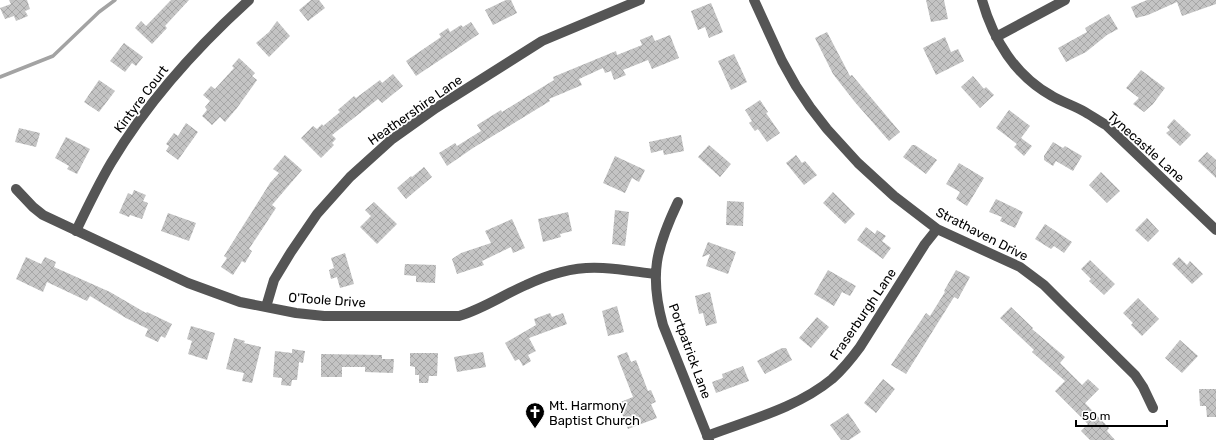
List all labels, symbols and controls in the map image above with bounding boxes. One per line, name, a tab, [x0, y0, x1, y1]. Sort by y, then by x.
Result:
street label: Kintyre Court	[111, 62, 171, 136]
street label: Heathershire Lane	[365, 72, 465, 148]
street label: Tynecastle Lane	[1105, 109, 1187, 185]
street label: Strathaven Drive	[933, 204, 1031, 264]
street label: Fraserburgh Lane	[827, 265, 900, 363]
street label: O'Toole Drive	[288, 290, 366, 310]
street label: Portpatrick Lane	[666, 301, 714, 401]
place label: Mt. Harmony Baptist Church	[549, 398, 640, 428]
church icon: Mt. Harmony Baptist Church	[524, 401, 546, 429]
scale bar	[1076, 402, 1167, 428]
text: 50 m	[1082, 409, 1110, 423]

